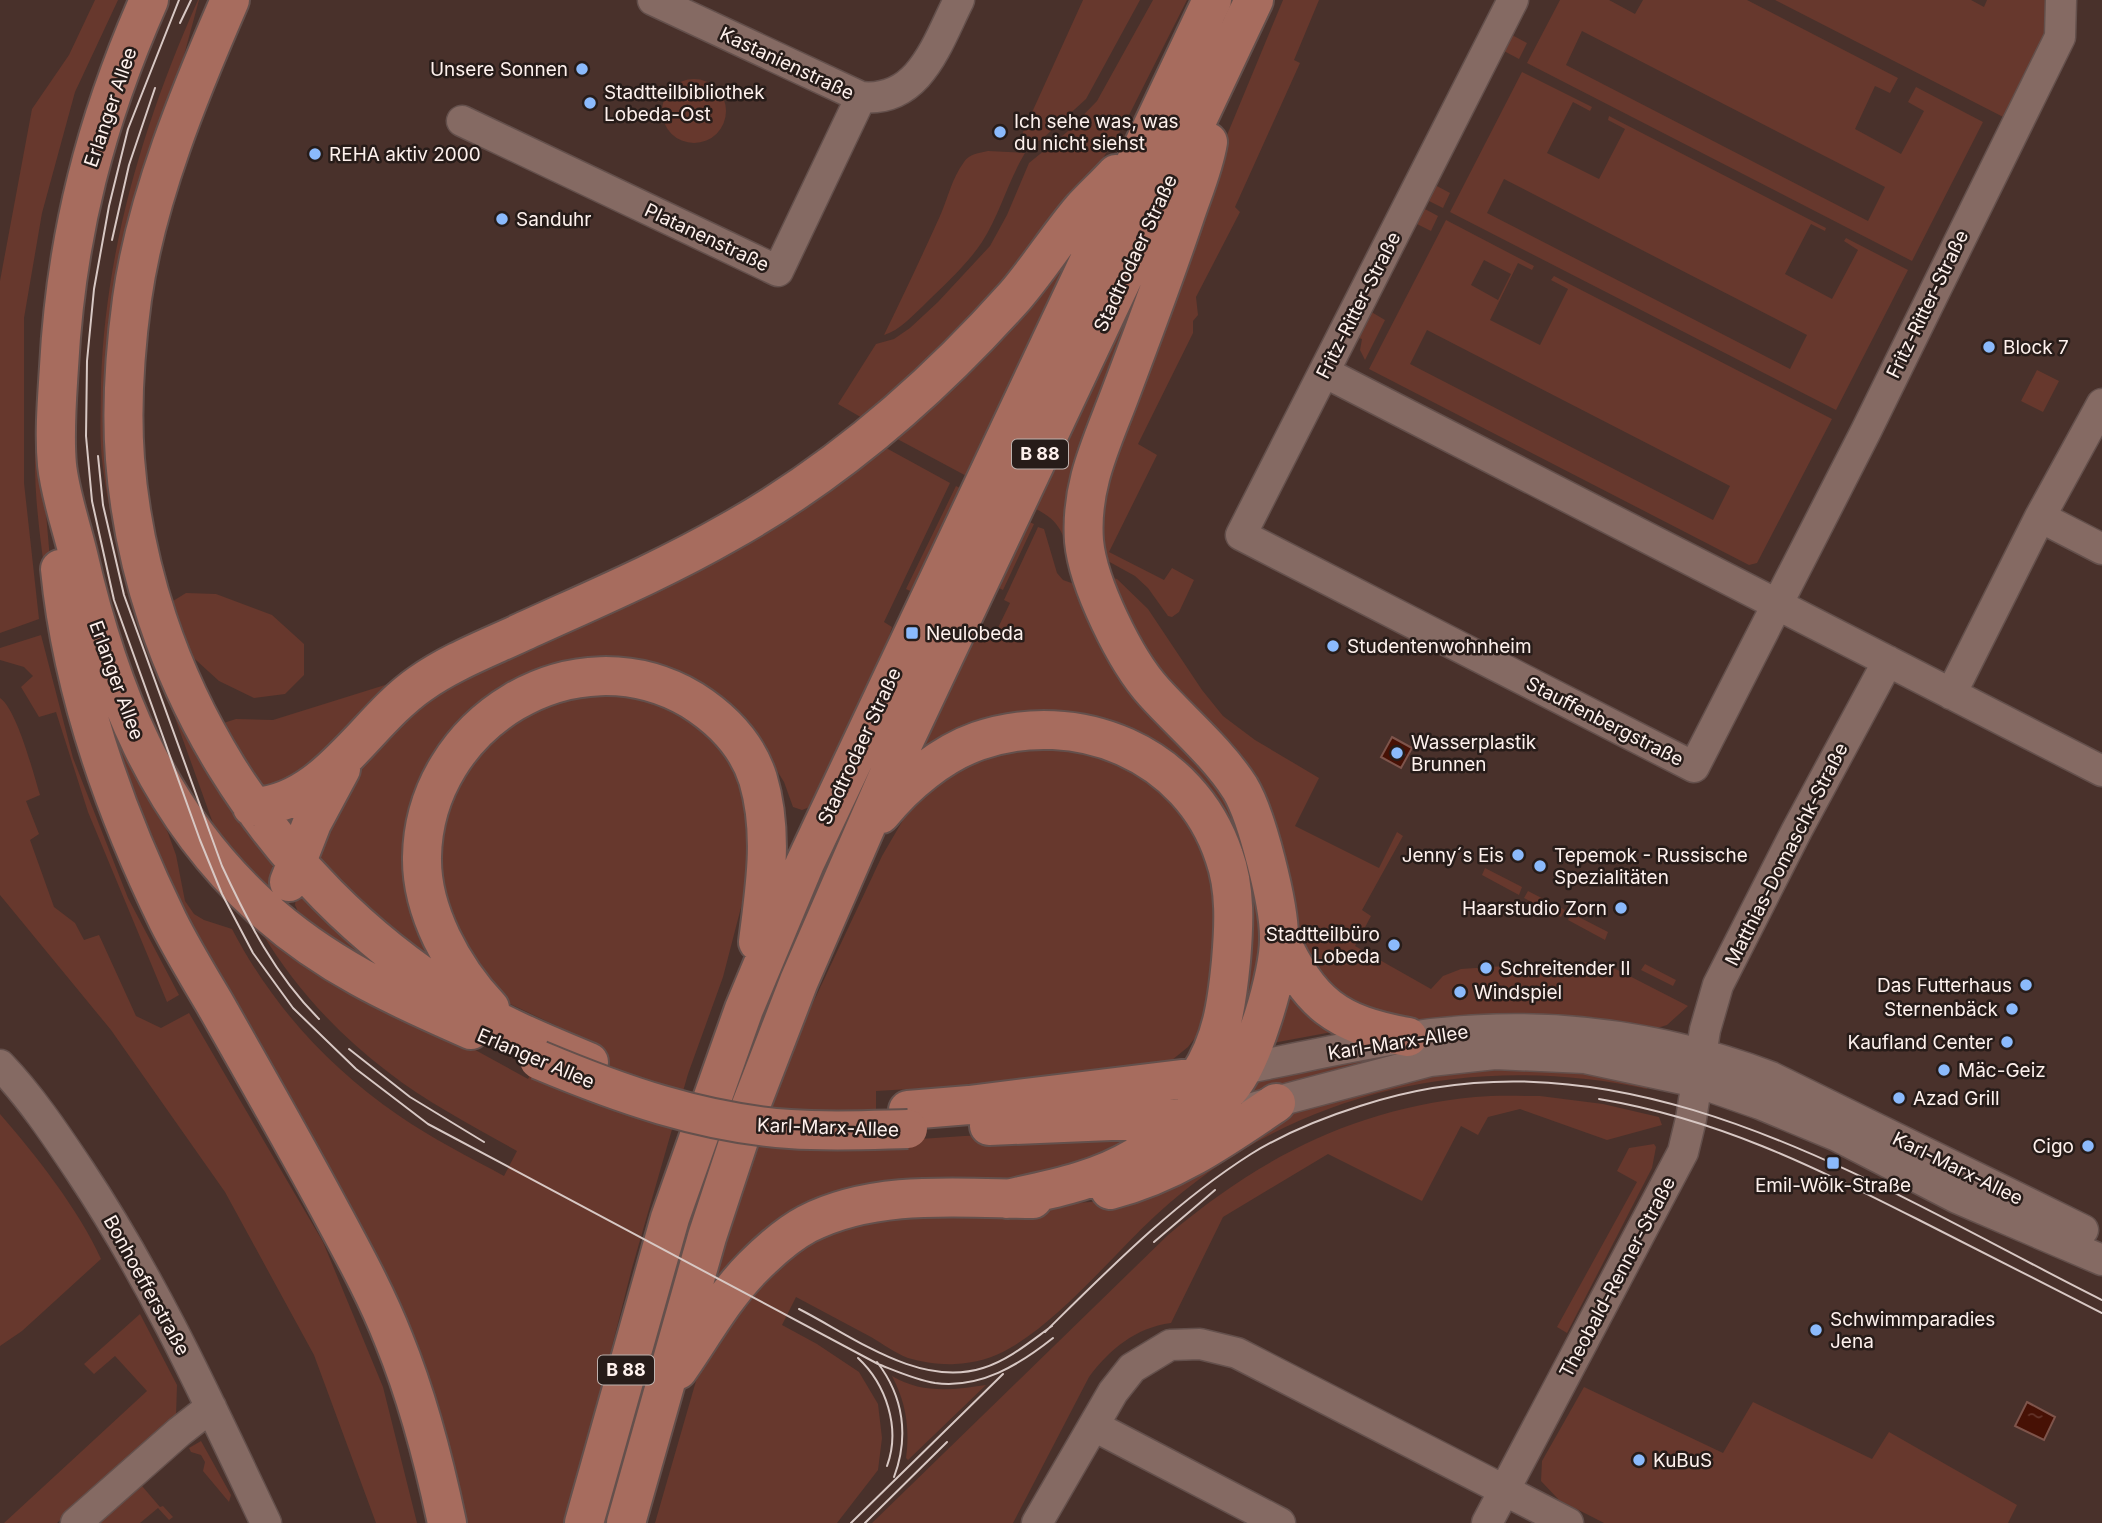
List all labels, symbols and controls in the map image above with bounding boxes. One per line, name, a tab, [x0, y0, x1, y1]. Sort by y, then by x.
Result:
street label: Kastanienstraße	[716, 22, 858, 105]
street label: Erlanger Allee	[79, 44, 142, 170]
place label: Unsere Sonnen	[430, 58, 568, 81]
marker: Unsere Sonnen	[574, 61, 590, 77]
place label: Stadtteilbibliothek Lobeda-Ost	[604, 81, 765, 126]
marker: Stadtteilbibliothek Lobeda-Ost	[582, 95, 598, 111]
place label: Ich sehe was, was du nicht siehst	[1014, 110, 1179, 155]
marker: Ich sehe was, was du nicht siehst	[992, 124, 1008, 140]
place label: REHA aktiv 2000	[329, 143, 481, 166]
marker: REHA aktiv 2000	[307, 146, 323, 162]
street label: Stadtrodaer Straße	[1089, 171, 1182, 335]
street label: Platanenstraße	[641, 199, 773, 276]
place label: Sanduhr	[516, 208, 591, 231]
marker: Sanduhr	[494, 211, 510, 227]
street label: Fritz-Ritter-Straße	[1882, 226, 1973, 382]
street label: Fritz-Ritter-Straße	[1311, 228, 1405, 383]
place label: Block 7	[2003, 336, 2069, 359]
marker: Block 7	[1981, 339, 1997, 355]
road number: B 88	[1012, 440, 1068, 468]
street label: Erlanger Allee	[84, 617, 149, 743]
place label: Neulobeda	[926, 622, 1024, 645]
marker: Neulobeda	[904, 625, 920, 641]
place label: Studentenwohnheim	[1347, 635, 1532, 658]
marker: Studentenwohnheim	[1325, 638, 1341, 654]
street label: Stadtrodaer Straße	[813, 664, 906, 828]
street label: Stauffenbergstraße	[1522, 672, 1687, 771]
place label: Wasserplastik Brunnen	[1411, 731, 1537, 776]
street label: Matthias-Domaschk-Straße	[1720, 739, 1853, 969]
marker: Wasserplastik Brunnen	[1389, 745, 1405, 761]
place label: Jenny´s Eis	[1402, 844, 1504, 867]
place label: Tepemok - Russische Spezialitäten	[1554, 844, 1748, 889]
marker: Jenny´s Eis	[1510, 847, 1526, 863]
marker: Tepemok - Russische Spezialitäten	[1532, 858, 1548, 874]
place label: Haarstudio Zorn	[1462, 897, 1607, 920]
marker: Haarstudio Zorn	[1613, 900, 1629, 916]
place label: Stadtteilbüro Lobeda	[1266, 923, 1380, 968]
marker: Stadtteilbüro Lobeda	[1386, 937, 1402, 953]
place label: Schreitender II	[1500, 957, 1631, 980]
marker: Schreitender II	[1478, 960, 1494, 976]
place label: Das Futterhaus	[1877, 974, 2012, 997]
marker: Das Futterhaus	[2018, 977, 2034, 993]
place label: Windspiel	[1474, 981, 1562, 1004]
marker: Windspiel	[1452, 984, 1468, 1000]
place label: Sternenbäck	[1884, 998, 1999, 1021]
marker: Sternenbäck	[2004, 1001, 2020, 1017]
street label: Karl-Marx-Allee	[1326, 1020, 1470, 1065]
street label: Erlanger Allee	[474, 1023, 598, 1093]
place label: Kaufland Center	[1847, 1031, 1993, 1054]
marker: Kaufland Center	[1999, 1034, 2015, 1050]
place label: Mäc-Geiz	[1958, 1059, 2046, 1082]
marker: Mäc-Geiz	[1936, 1062, 1952, 1078]
place label: Azad Grill	[1913, 1087, 2000, 1110]
marker: Azad Grill	[1891, 1090, 1907, 1106]
street label: Karl-Marx-Allee	[757, 1114, 899, 1141]
street label: Karl-Marx-Allee	[1889, 1127, 2027, 1210]
place label: Cigo	[2032, 1135, 2074, 1158]
marker: Cigo	[2080, 1138, 2096, 1154]
marker: Emil-Wölk-Straße	[1825, 1155, 1841, 1171]
street label: Theobald-Renner-Straße	[1555, 1173, 1680, 1382]
place label: Emil-Wölk-Straße	[1755, 1174, 1911, 1197]
street label: Bonhoefferstraße	[99, 1211, 195, 1359]
place label: Schwimmparadies Jena	[1830, 1308, 1995, 1353]
marker: Schwimmparadies Jena	[1808, 1322, 1824, 1338]
road number: B 88	[598, 1356, 654, 1385]
place label: KuBuS	[1653, 1449, 1712, 1472]
marker: KuBuS	[1631, 1452, 1647, 1468]

